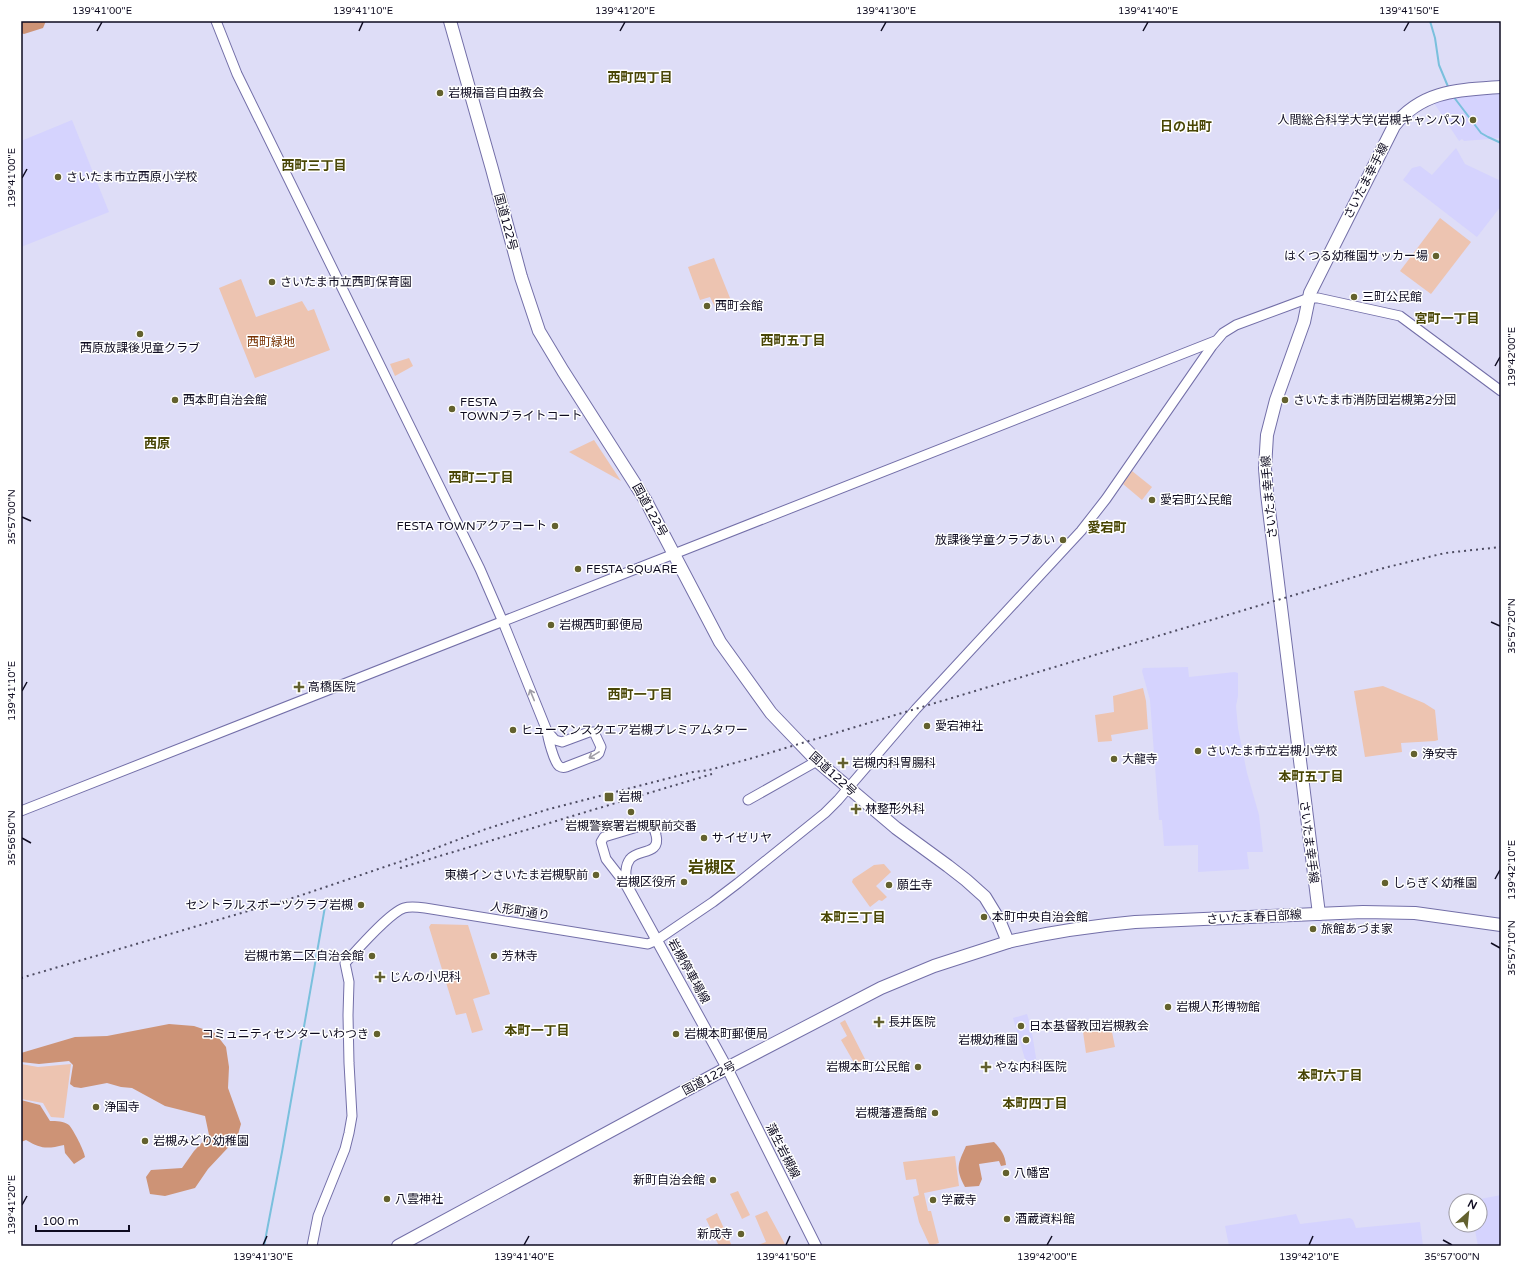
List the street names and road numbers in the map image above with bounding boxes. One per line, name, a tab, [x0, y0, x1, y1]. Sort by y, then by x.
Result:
street label: さいたま幸手線	[1341, 141, 1391, 221]
street label: 国道122号	[492, 192, 520, 252]
street label: さいたま幸手線	[1258, 455, 1280, 539]
street label: 国道122号	[630, 481, 670, 539]
street label: 国道122号	[807, 749, 859, 799]
street label: さいたま幸手線	[1297, 800, 1321, 884]
street label: 人形町通り	[489, 899, 551, 923]
street label: さいたま春日部線	[1206, 908, 1302, 926]
street label: 岩槻停車場線	[665, 936, 713, 1006]
street label: 国道122号	[680, 1058, 738, 1098]
street label: 蒲生岩槻線	[763, 1121, 803, 1181]

